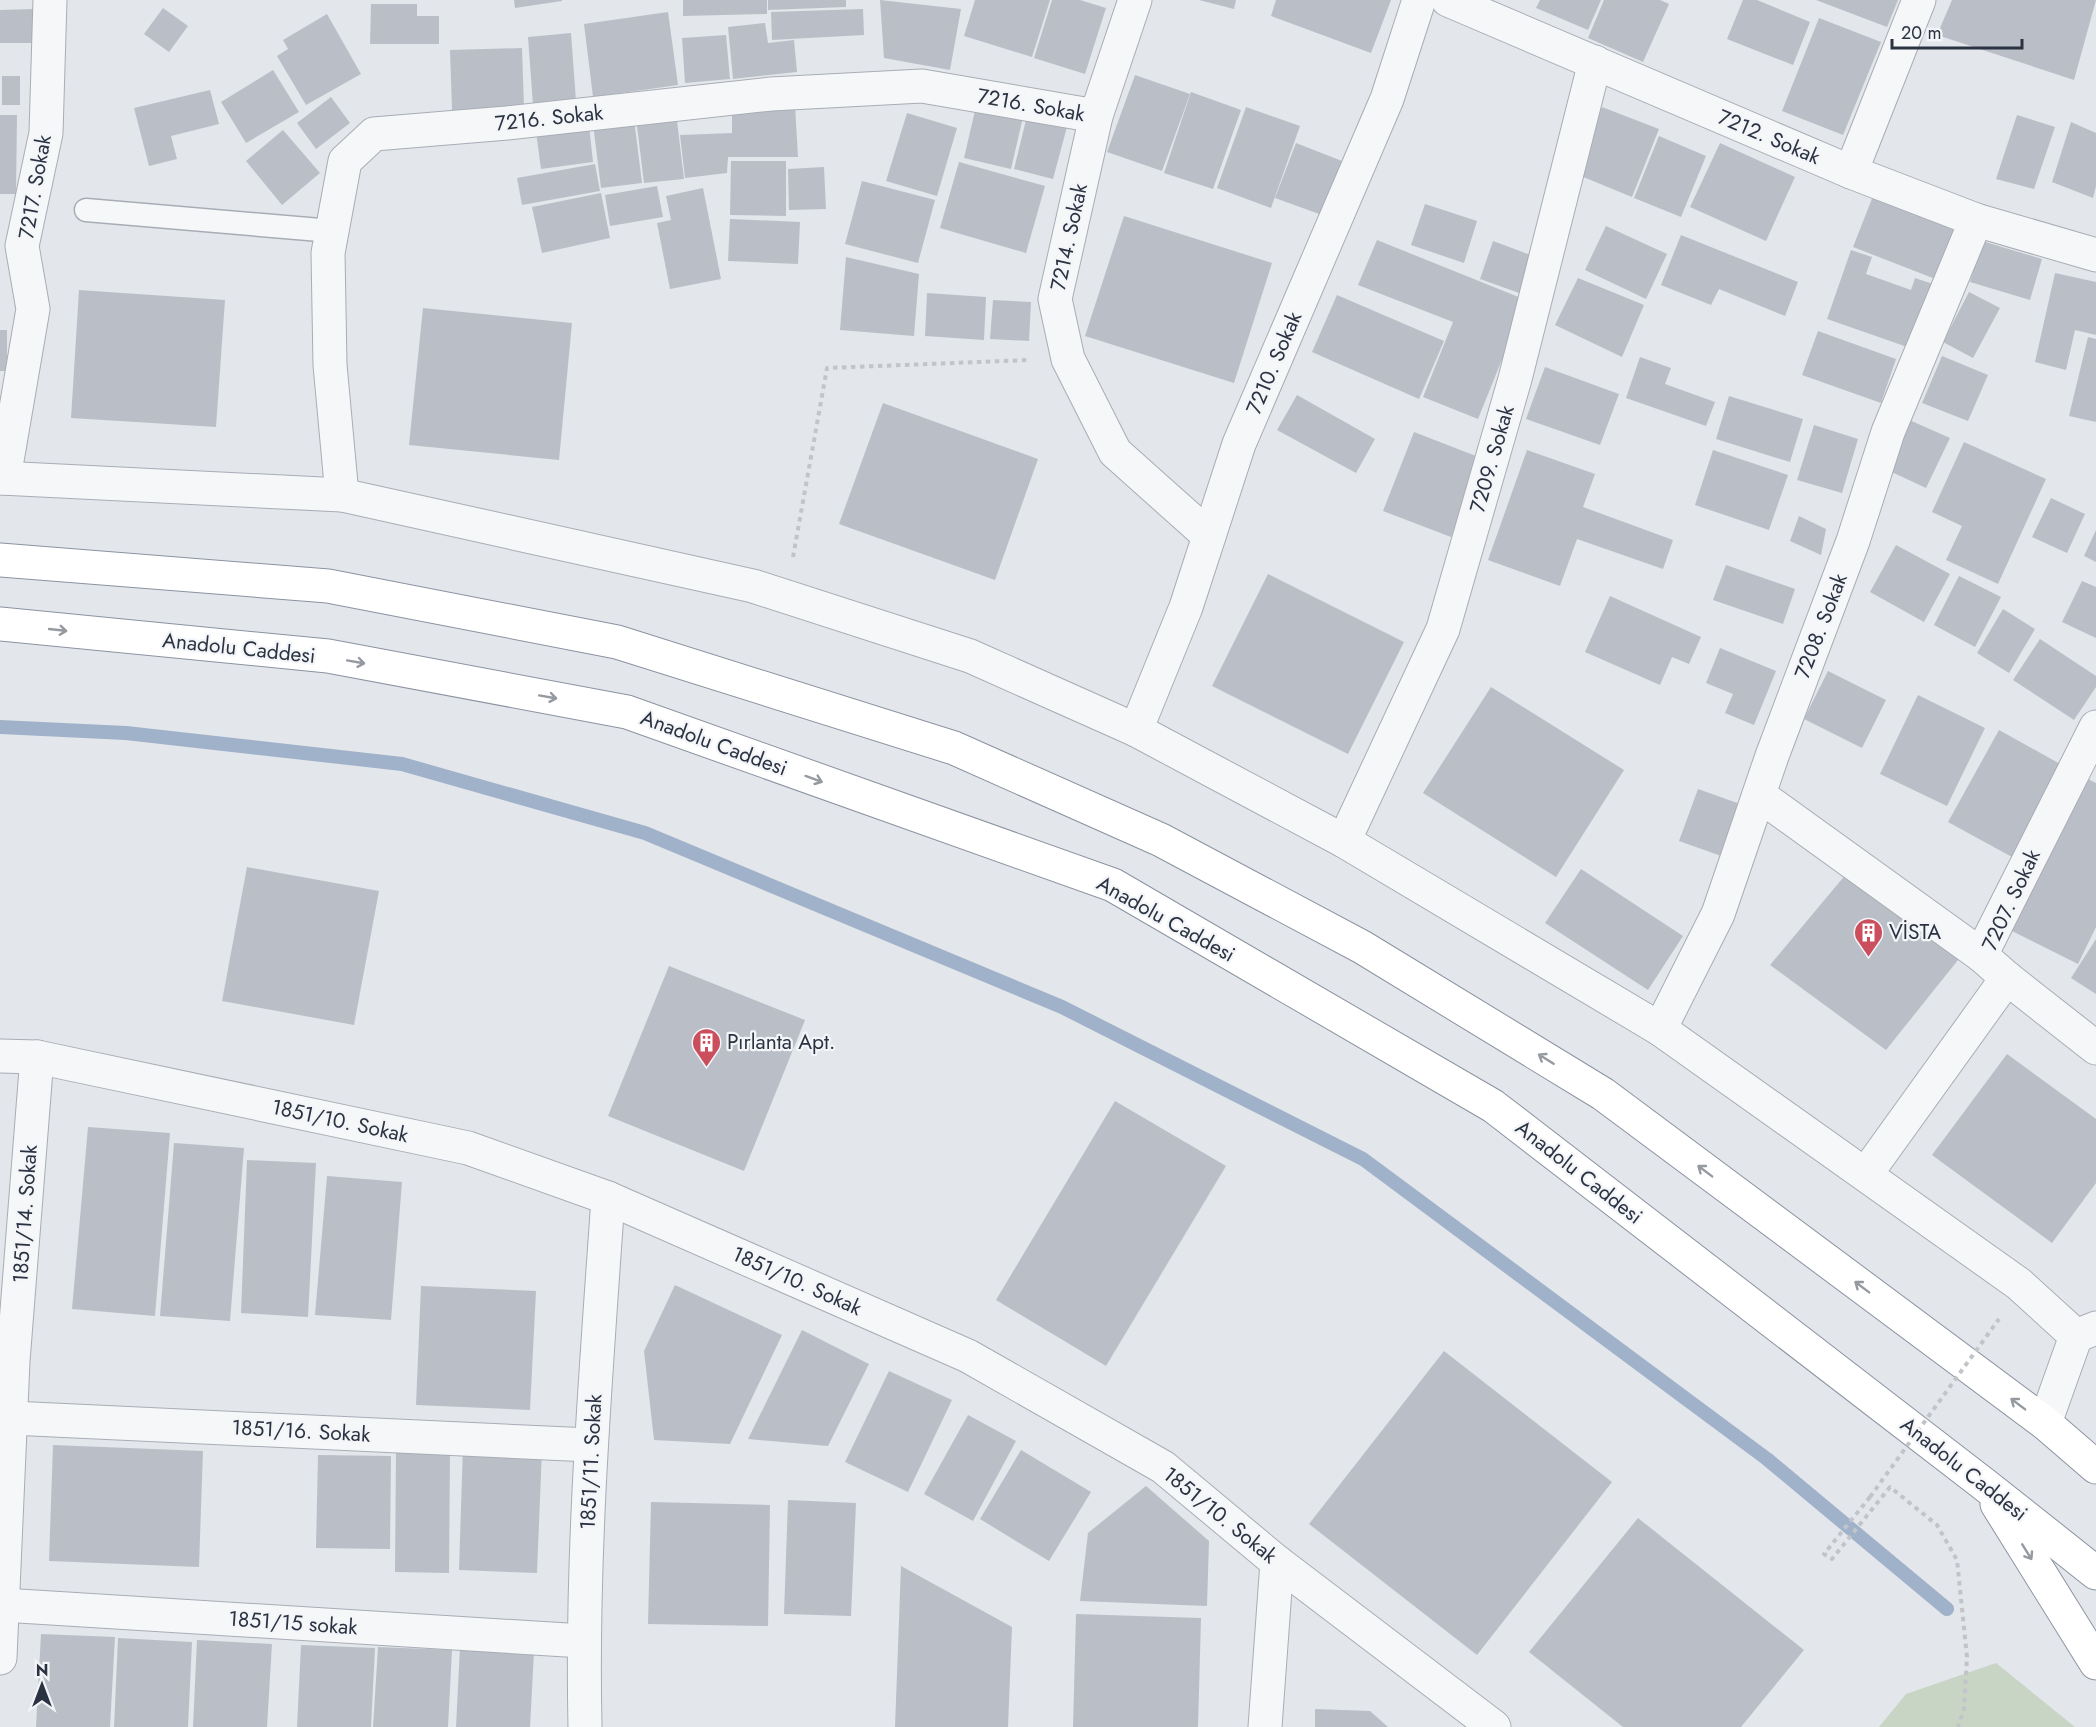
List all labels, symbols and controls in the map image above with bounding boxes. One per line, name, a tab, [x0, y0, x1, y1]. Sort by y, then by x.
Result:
scale bar	[1892, 12, 2022, 50]
text: 20 m	[1901, 20, 1941, 46]
street label: 7216. Sokak	[975, 81, 1088, 129]
street label: 7216. Sokak	[493, 97, 605, 139]
street label: 7212. Sokak	[1713, 102, 1826, 172]
street label: 7217. Sokak	[11, 132, 59, 242]
street label: 7214. Sokak	[1043, 180, 1095, 293]
street label: 7210. Sokak	[1239, 306, 1309, 419]
street label: 7209. Sokak	[1462, 401, 1522, 516]
street label: 7208. Sokak	[1787, 568, 1855, 683]
one-way arrow	[48, 625, 68, 636]
street label: Anadolu Caddesi	[161, 625, 317, 671]
one-way arrow	[346, 656, 366, 667]
one-way arrow	[538, 692, 558, 703]
street label: Anadolu Caddesi	[637, 703, 791, 783]
one-way arrow	[804, 774, 823, 785]
street label: 7207. Sokak	[1974, 844, 2048, 956]
street label: Anadolu Caddesi	[1091, 869, 1241, 969]
building icon: VİSTA	[1852, 916, 1884, 958]
place label: VİSTA	[1889, 917, 1941, 947]
building icon: Pırlanta Apt.	[690, 1026, 722, 1068]
place label: Pırlanta Apt.	[727, 1027, 835, 1057]
one-way arrow	[1538, 1053, 1555, 1065]
street label: 1851/10. Sokak	[269, 1092, 412, 1150]
street label: Anadolu Caddesi	[1509, 1113, 1649, 1231]
street label: 1851/14. Sokak	[5, 1143, 45, 1284]
one-way arrow	[1698, 1164, 1714, 1177]
street label: 1851/10. Sokak	[727, 1239, 867, 1323]
one-way arrow	[1854, 1281, 1870, 1293]
street label: 1851/11. Sokak	[572, 1393, 610, 1531]
one-way arrow	[2011, 1397, 2027, 1410]
street label: Anadolu Caddesi	[1894, 1410, 2034, 1528]
street label: 1851/16. Sokak	[231, 1412, 372, 1450]
street label: 1851/10. Sokak	[1156, 1460, 1284, 1571]
one-way arrow	[2021, 1543, 2033, 1560]
street label: 1851/15 sokak	[228, 1604, 359, 1643]
north arrow	[12, 1655, 72, 1715]
text: N	[36, 1659, 48, 1682]

